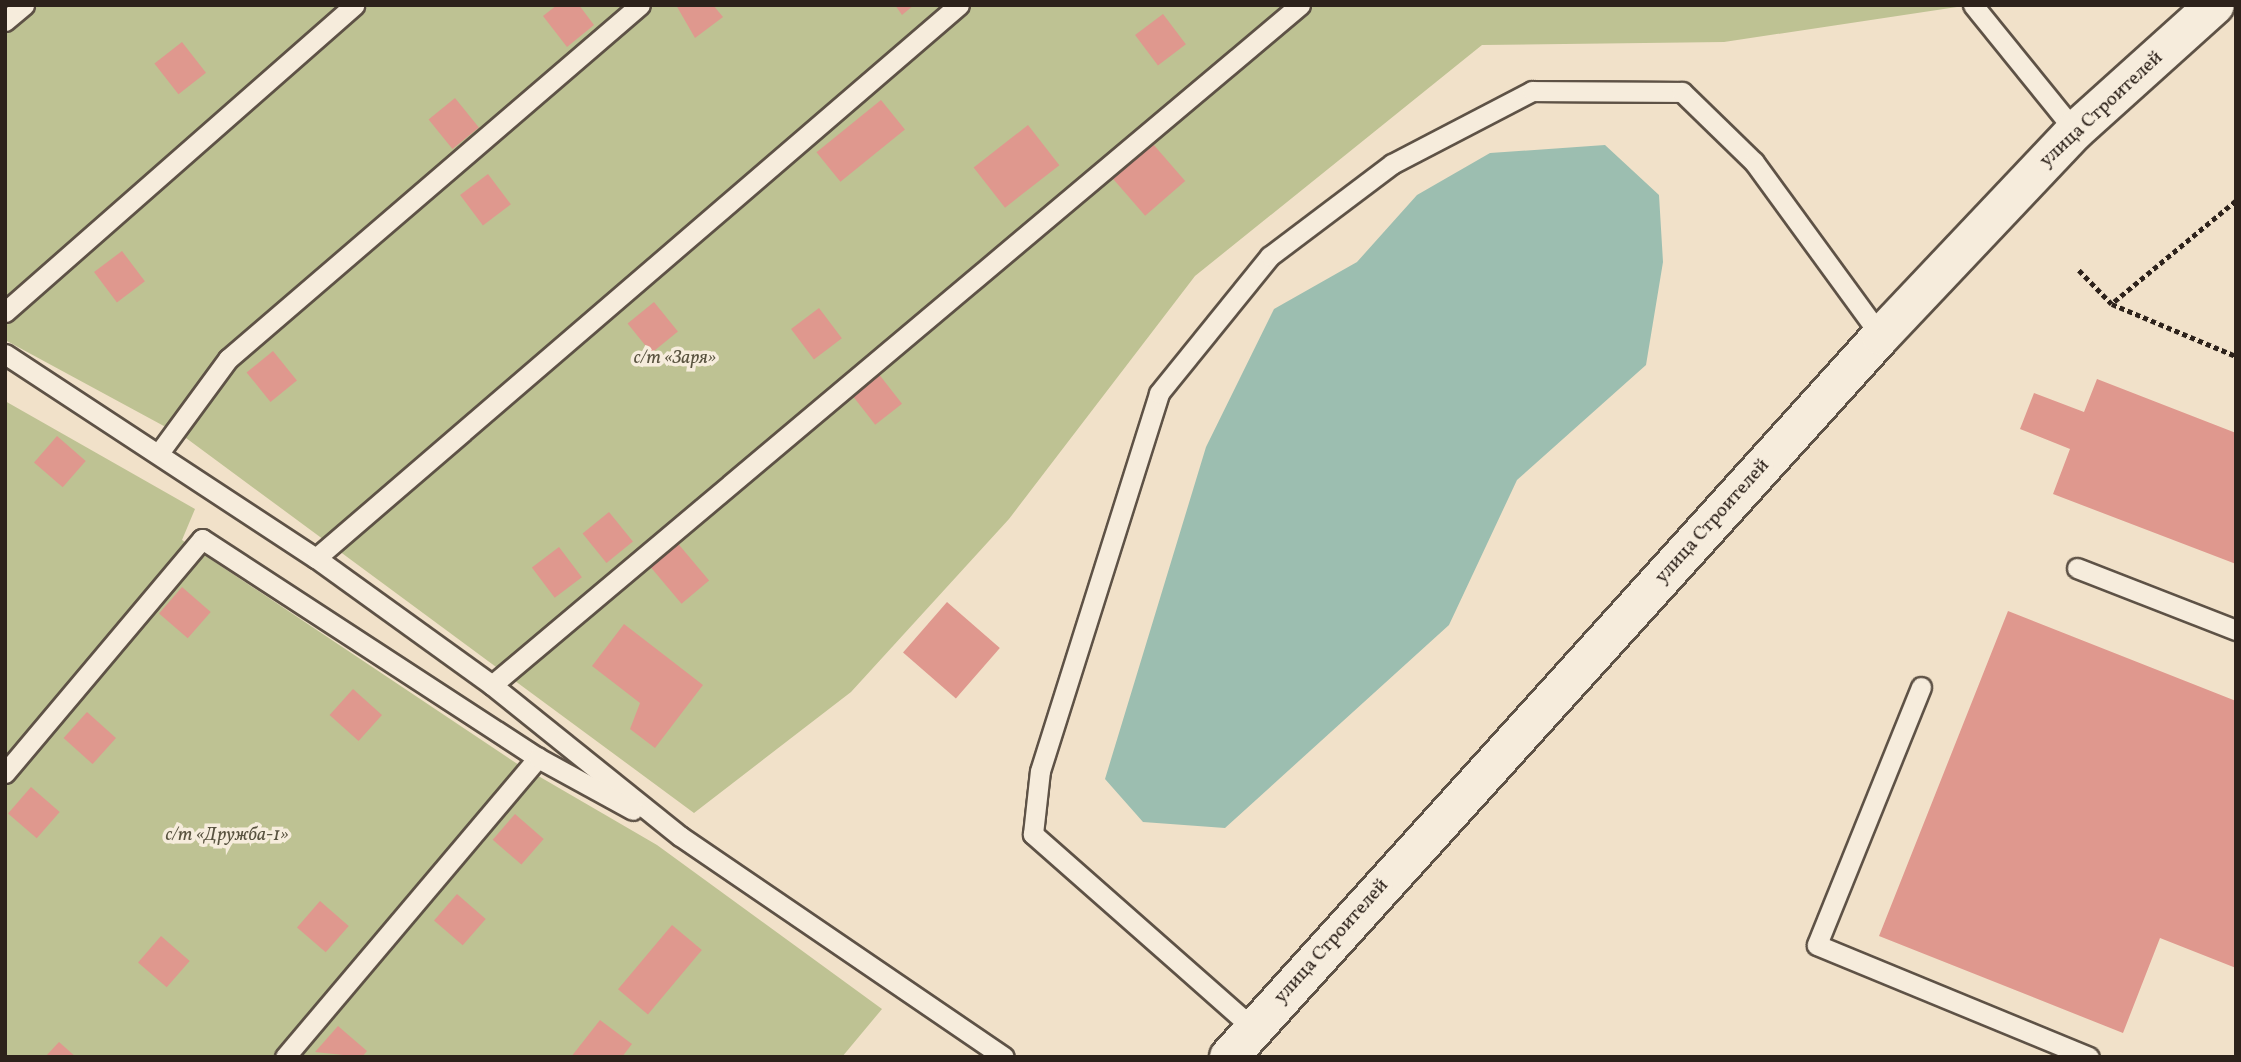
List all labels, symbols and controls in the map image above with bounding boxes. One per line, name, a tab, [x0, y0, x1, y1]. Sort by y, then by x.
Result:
street label: улица Строителей	[2036, 47, 2168, 173]
park label: с/т «Заря»	[634, 348, 716, 370]
street label: улица Строителей	[1651, 455, 1775, 589]
park label: с/т «Дружба-1»	[165, 825, 289, 847]
street label: улица Строителей	[1270, 875, 1394, 1009]

